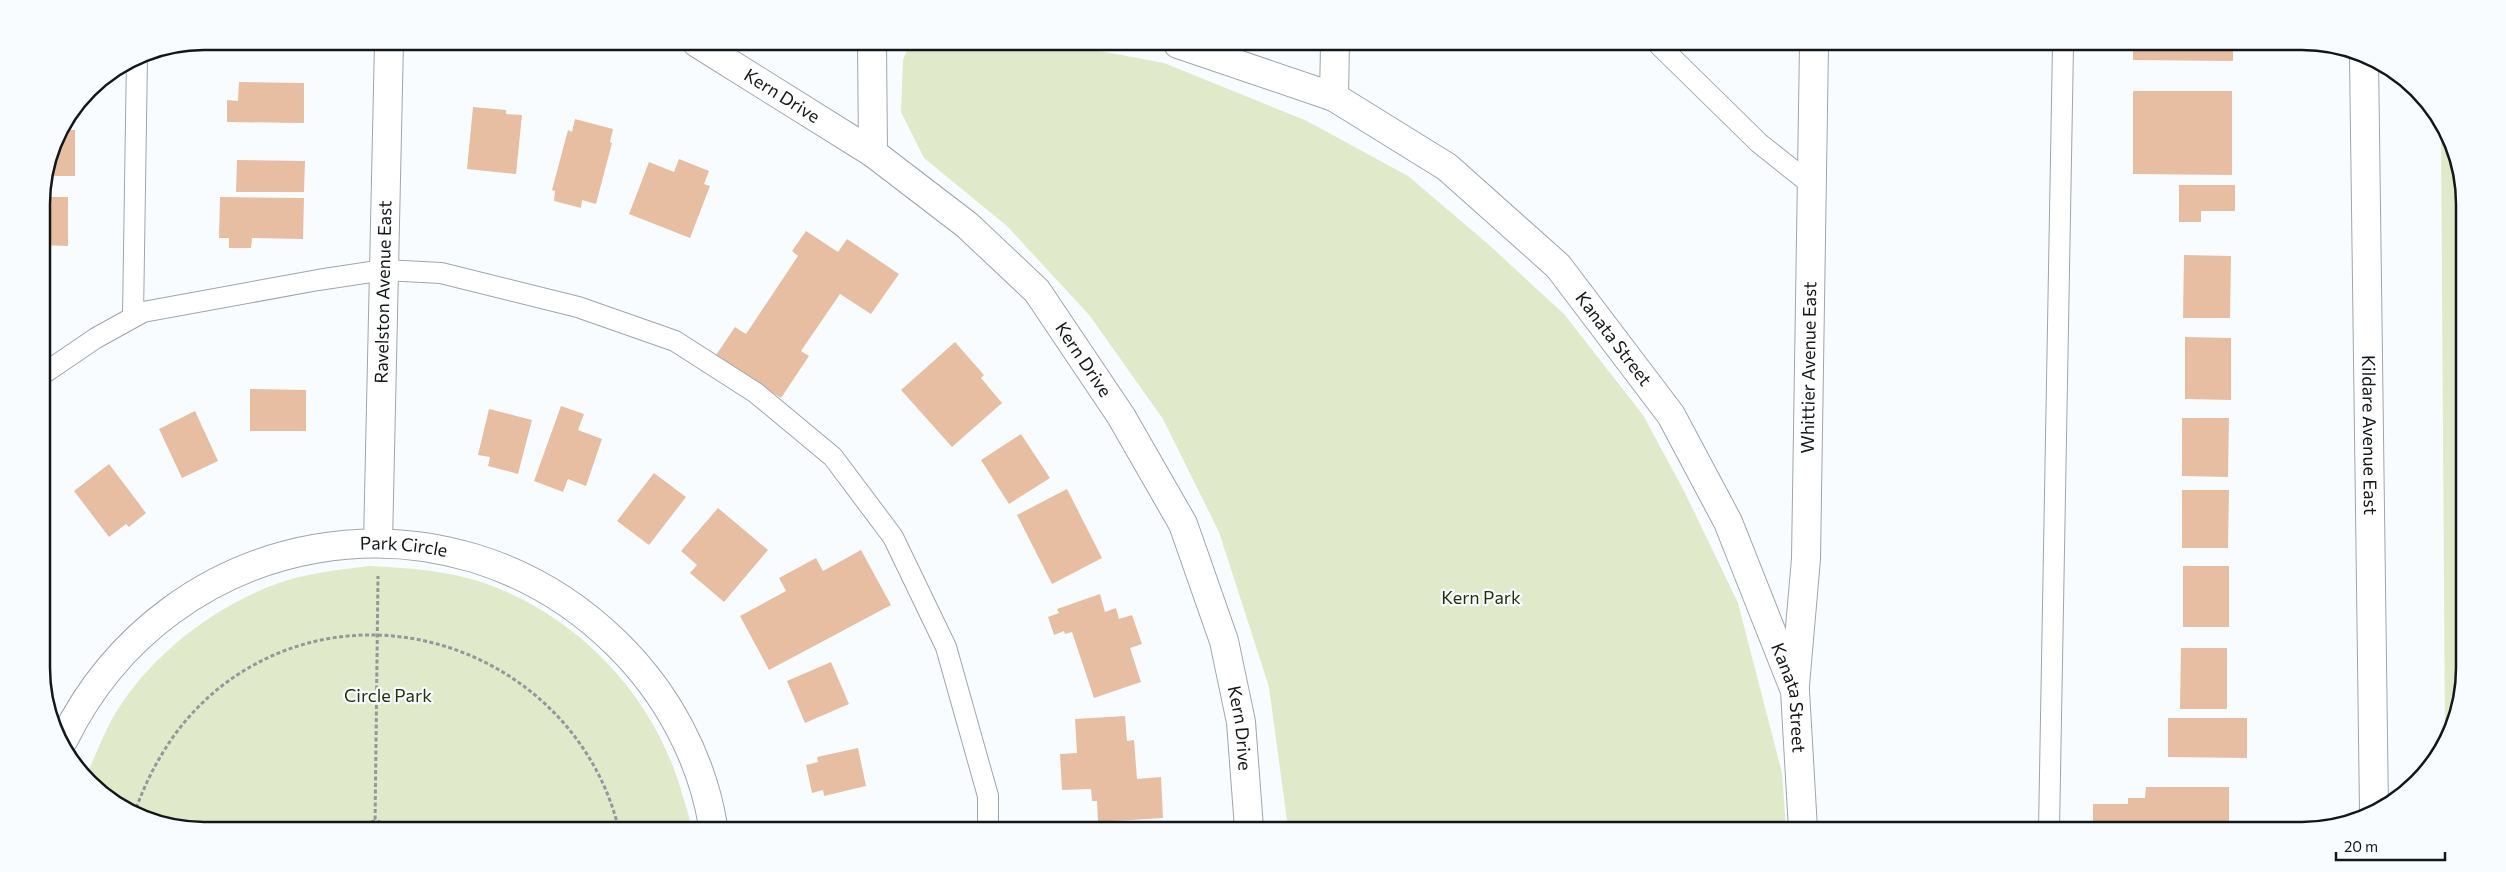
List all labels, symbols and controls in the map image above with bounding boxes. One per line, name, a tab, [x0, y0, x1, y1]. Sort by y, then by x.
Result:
street label: Kern Drive	[740, 63, 824, 127]
street label: Ravelston Avenue East	[370, 200, 396, 384]
street label: Whittier Avenue East	[1796, 281, 1820, 454]
street label: Kanata Street	[1571, 287, 1657, 390]
street label: Kern Drive	[1051, 318, 1117, 401]
street label: Kildare Avenue East	[2358, 355, 2382, 515]
street label: Park Circle	[360, 531, 450, 561]
park label: Kern Park	[1441, 586, 1521, 608]
street label: Kanata Street	[1767, 639, 1811, 753]
park label: Circle Park	[344, 684, 432, 706]
street label: Kern Drive	[1224, 684, 1257, 771]
scale bar	[2336, 830, 2445, 862]
text: 20 m	[2344, 837, 2378, 855]

